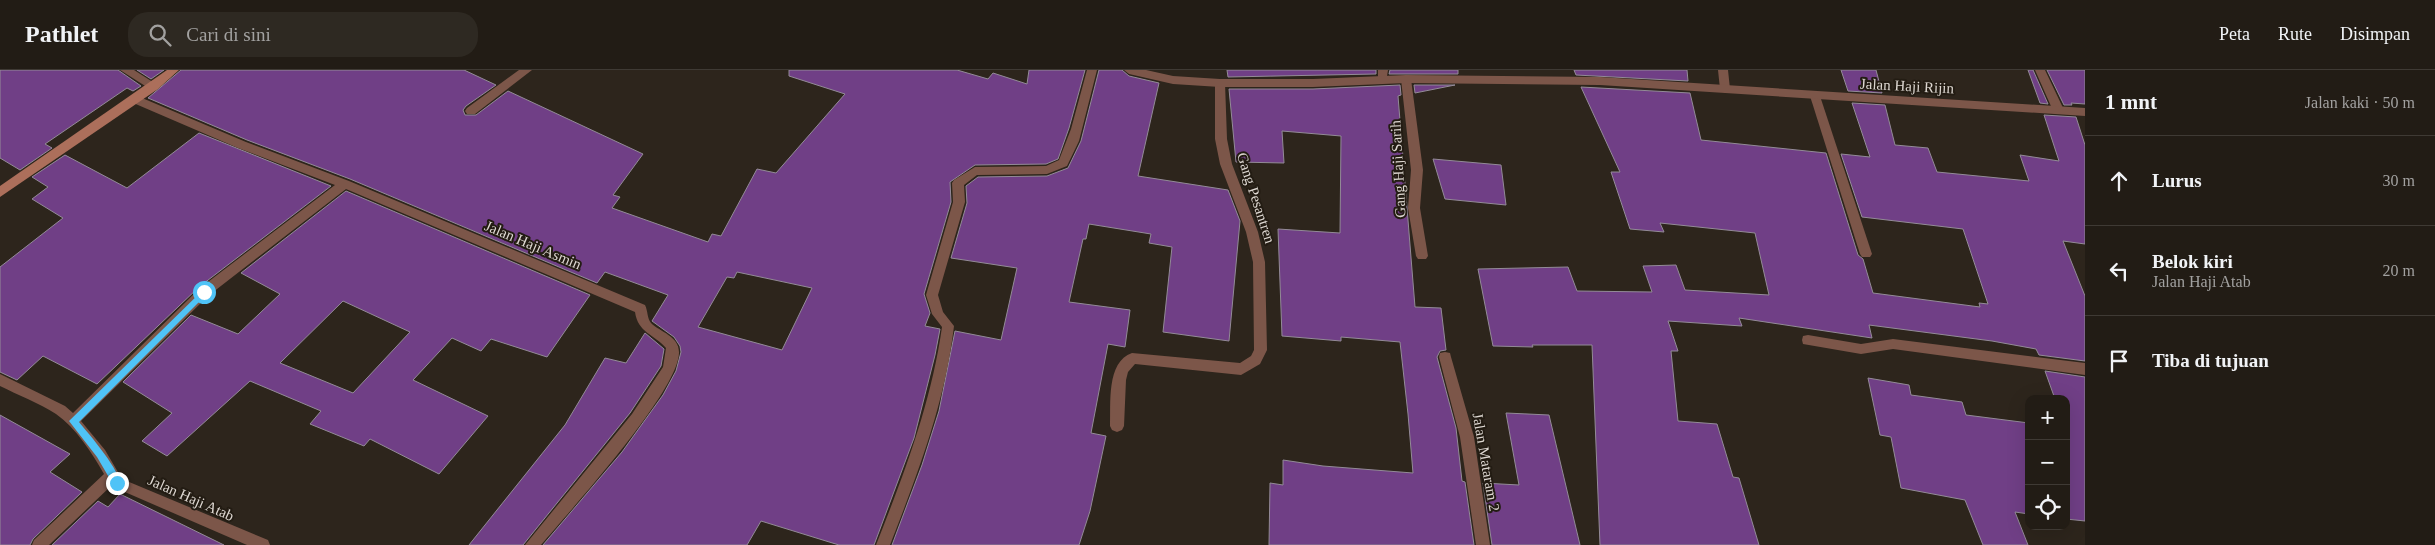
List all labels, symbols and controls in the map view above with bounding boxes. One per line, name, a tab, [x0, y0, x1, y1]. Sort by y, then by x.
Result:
search box	[128, 12, 478, 57]
text: Pathlet	[25, 21, 98, 47]
icon: search	[146, 21, 174, 49]
text: Cari di sini	[186, 24, 271, 45]
text: Peta	[2219, 24, 2250, 44]
text: Rute	[2278, 24, 2312, 44]
text: Disimpan	[2340, 24, 2410, 44]
street label: Jalan Haji Rijin	[1860, 76, 1955, 96]
text: 1 mnt	[2105, 90, 2157, 114]
text: Jalan kaki · 50 m	[2305, 94, 2415, 111]
street label: Gang Haji Sarih	[1387, 119, 1409, 218]
street label: Gang Pesantren	[1234, 151, 1278, 246]
icon: ahead	[2105, 167, 2133, 195]
text: Lurus	[2152, 170, 2202, 191]
text: 30 m	[2383, 172, 2415, 189]
street label: Jalan Haji Asmin	[482, 217, 584, 273]
text: Belok kiri	[2152, 251, 2233, 272]
icon: left	[2105, 257, 2133, 285]
text: 20 m	[2383, 262, 2415, 279]
text: Jalan Haji Atab	[2152, 273, 2251, 290]
route start	[193, 281, 216, 304]
icon: arrive	[2105, 347, 2133, 375]
text: Tiba di tujuan	[2152, 350, 2269, 371]
map controls	[2025, 395, 2070, 530]
button: +	[2025, 395, 2070, 440]
street label: Jalan Mataram 2	[1469, 411, 1503, 513]
button: −	[2025, 440, 2070, 485]
route end	[106, 472, 129, 495]
street label: Jalan Haji Atab	[146, 472, 236, 524]
button: locate	[2025, 485, 2070, 530]

